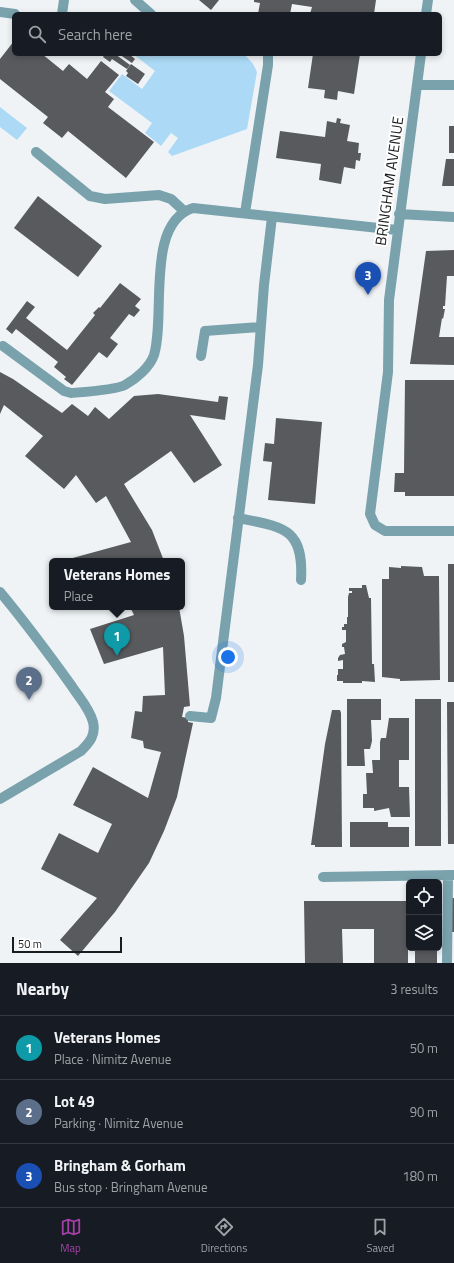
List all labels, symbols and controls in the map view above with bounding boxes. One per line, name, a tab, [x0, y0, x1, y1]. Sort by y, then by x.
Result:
search box	[12, 12, 442, 56]
icon: search	[26, 23, 48, 45]
text: Search here	[58, 23, 132, 46]
street label: BRINGHAM AVENUE	[369, 115, 409, 247]
pin: 3	[355, 262, 381, 295]
popup	[49, 558, 185, 610]
text: Veterans Homes	[64, 563, 170, 586]
text: Place	[64, 586, 93, 606]
pin: 1	[104, 623, 130, 656]
your location	[218, 647, 238, 667]
pin: 2	[16, 667, 42, 700]
map controls	[406, 879, 442, 951]
button: locate	[406, 879, 442, 915]
button: layers	[406, 915, 442, 951]
scale bar	[12, 935, 122, 954]
text: 50 m	[18, 936, 42, 952]
text: Nearby	[16, 976, 69, 1002]
text: 3 results	[390, 979, 438, 999]
text: Veterans Homes	[54, 1026, 161, 1049]
text: 1	[25, 1038, 33, 1058]
text: 50 m	[410, 1038, 438, 1058]
text: Place · Nimitz Avenue	[54, 1049, 171, 1069]
text: Lot 49	[54, 1090, 95, 1113]
text: 2	[25, 1102, 33, 1122]
text: 90 m	[410, 1102, 438, 1122]
text: Parking · Nimitz Avenue	[54, 1113, 183, 1133]
text: Bringham & Gorham	[54, 1154, 186, 1177]
text: 3	[25, 1166, 33, 1186]
text: 180 m	[402, 1166, 438, 1186]
text: Bus stop · Bringham Avenue	[54, 1177, 208, 1197]
tab: Map	[60, 1216, 82, 1256]
tab: Directions	[201, 1216, 247, 1256]
tab: Saved	[366, 1216, 394, 1256]

